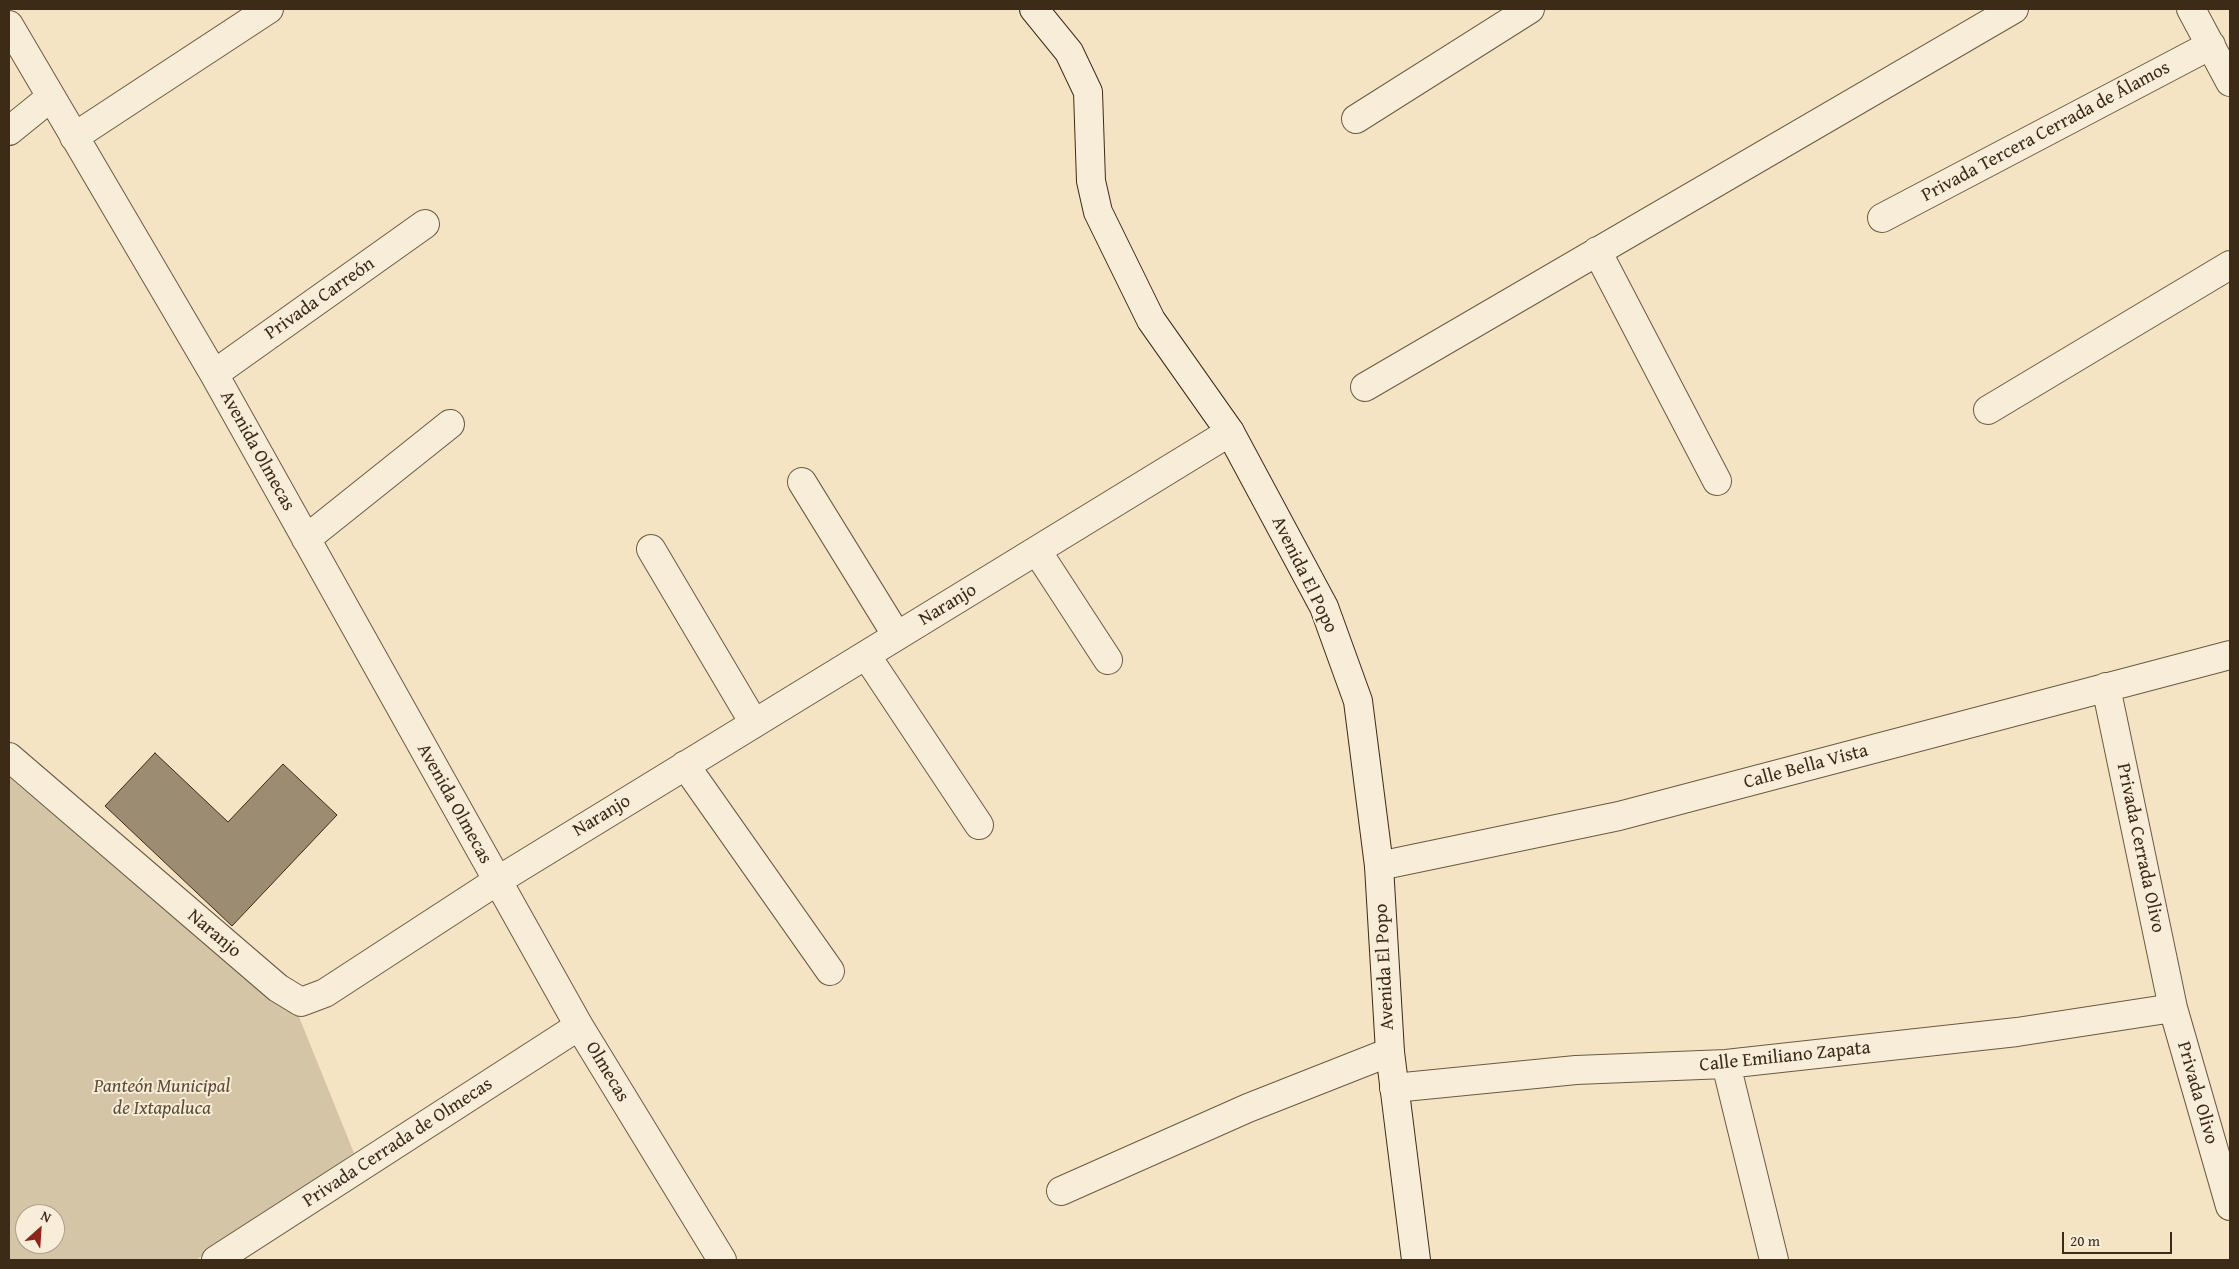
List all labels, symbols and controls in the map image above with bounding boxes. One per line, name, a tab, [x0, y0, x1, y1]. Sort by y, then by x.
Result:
street label: Privada Tercera Cerrada de Álamos	[1918, 57, 2174, 207]
street label: Privada Carreón	[261, 253, 379, 345]
street label: Avenida Olmecas	[215, 387, 299, 515]
street label: Avenida El Popo	[1266, 513, 1342, 637]
street label: Naranjo	[915, 579, 981, 631]
street label: Calle Bella Vista	[1741, 739, 1871, 795]
street label: Avenida Olmecas	[412, 740, 496, 868]
street label: Privada Cerrada Olivo	[2111, 761, 2169, 935]
street label: Naranjo	[569, 790, 635, 842]
street label: Avenida El Popo	[1370, 903, 1400, 1031]
street label: Naranjo	[182, 905, 246, 963]
street label: Calle Emiliano Zapata	[1698, 1037, 1872, 1077]
street label: Olmecas	[580, 1038, 634, 1106]
street label: Privada Olivo	[2171, 1039, 2223, 1147]
street label: Privada Cerrada de Olmecas	[299, 1073, 497, 1213]
park label: Panteón Municipal de Ixtapaluca	[94, 1076, 230, 1120]
north arrow	[15, 1204, 65, 1254]
text: N	[38, 1205, 55, 1227]
scale bar	[2064, 1222, 2174, 1254]
text: 20 m	[2070, 1230, 2100, 1251]

